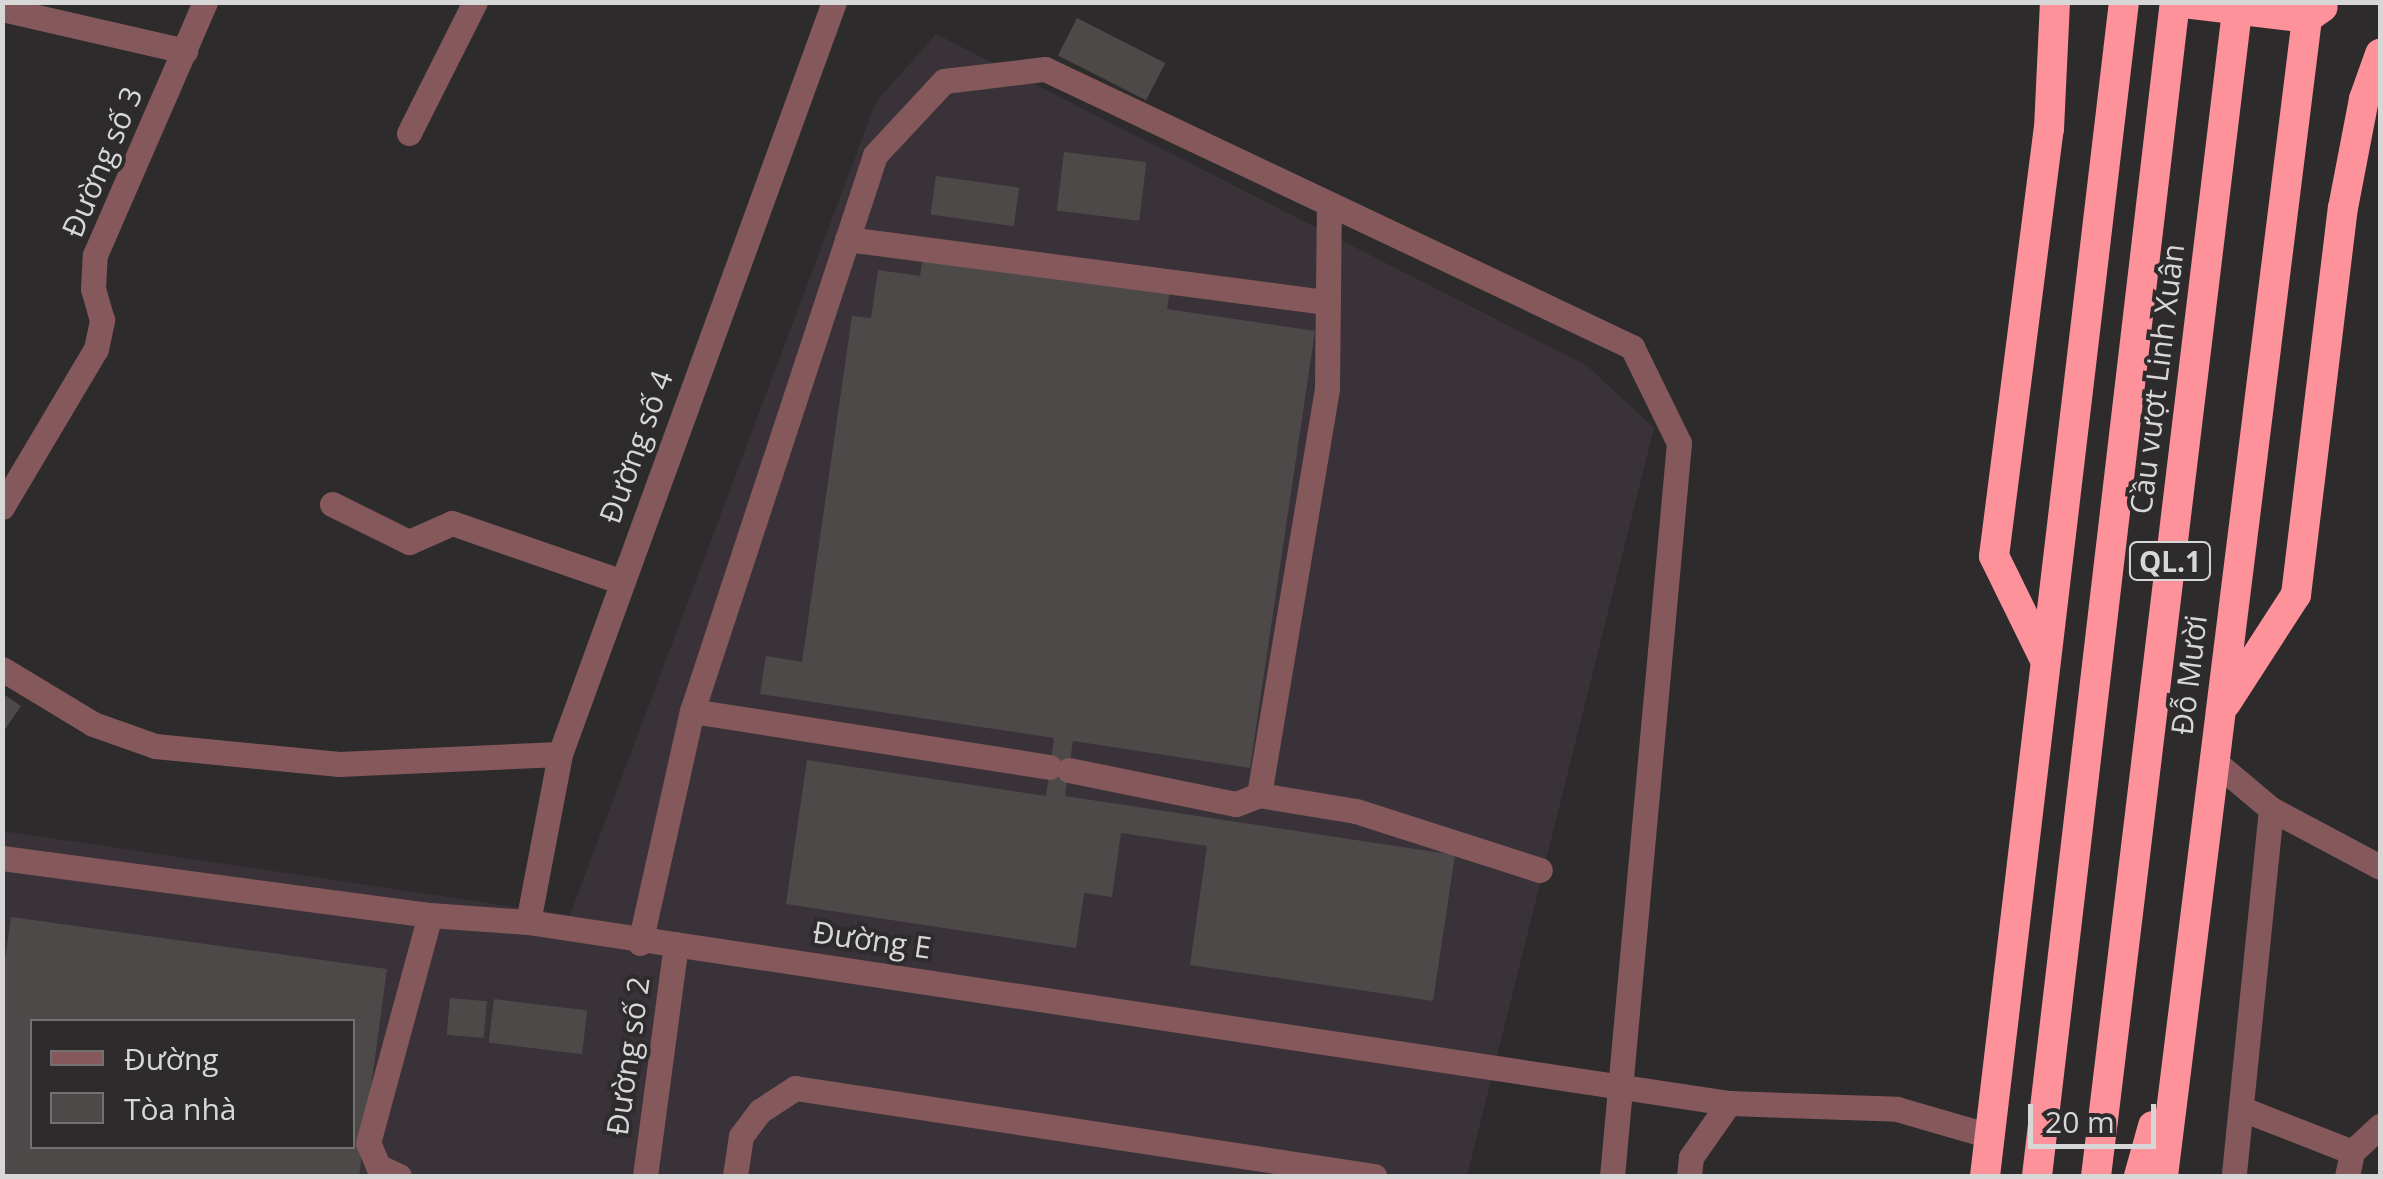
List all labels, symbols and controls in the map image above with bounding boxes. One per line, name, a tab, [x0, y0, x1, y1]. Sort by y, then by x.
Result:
street label: Đường số 3	[54, 81, 150, 243]
street label: Cầu vượt Linh Xuân	[2123, 242, 2191, 516]
street label: Đường số 4	[592, 366, 680, 528]
road number: QL.1	[2128, 538, 2212, 584]
street label: Đỗ Mười	[2164, 613, 2214, 737]
street label: Đường E	[811, 914, 933, 966]
street label: Đường số 2	[599, 974, 657, 1138]
legend	[30, 1019, 355, 1149]
text: Đường	[124, 1038, 219, 1079]
scale bar	[2033, 1084, 2160, 1146]
text: Tòa nhà	[124, 1088, 237, 1129]
text: 20 m	[2045, 1101, 2115, 1142]

